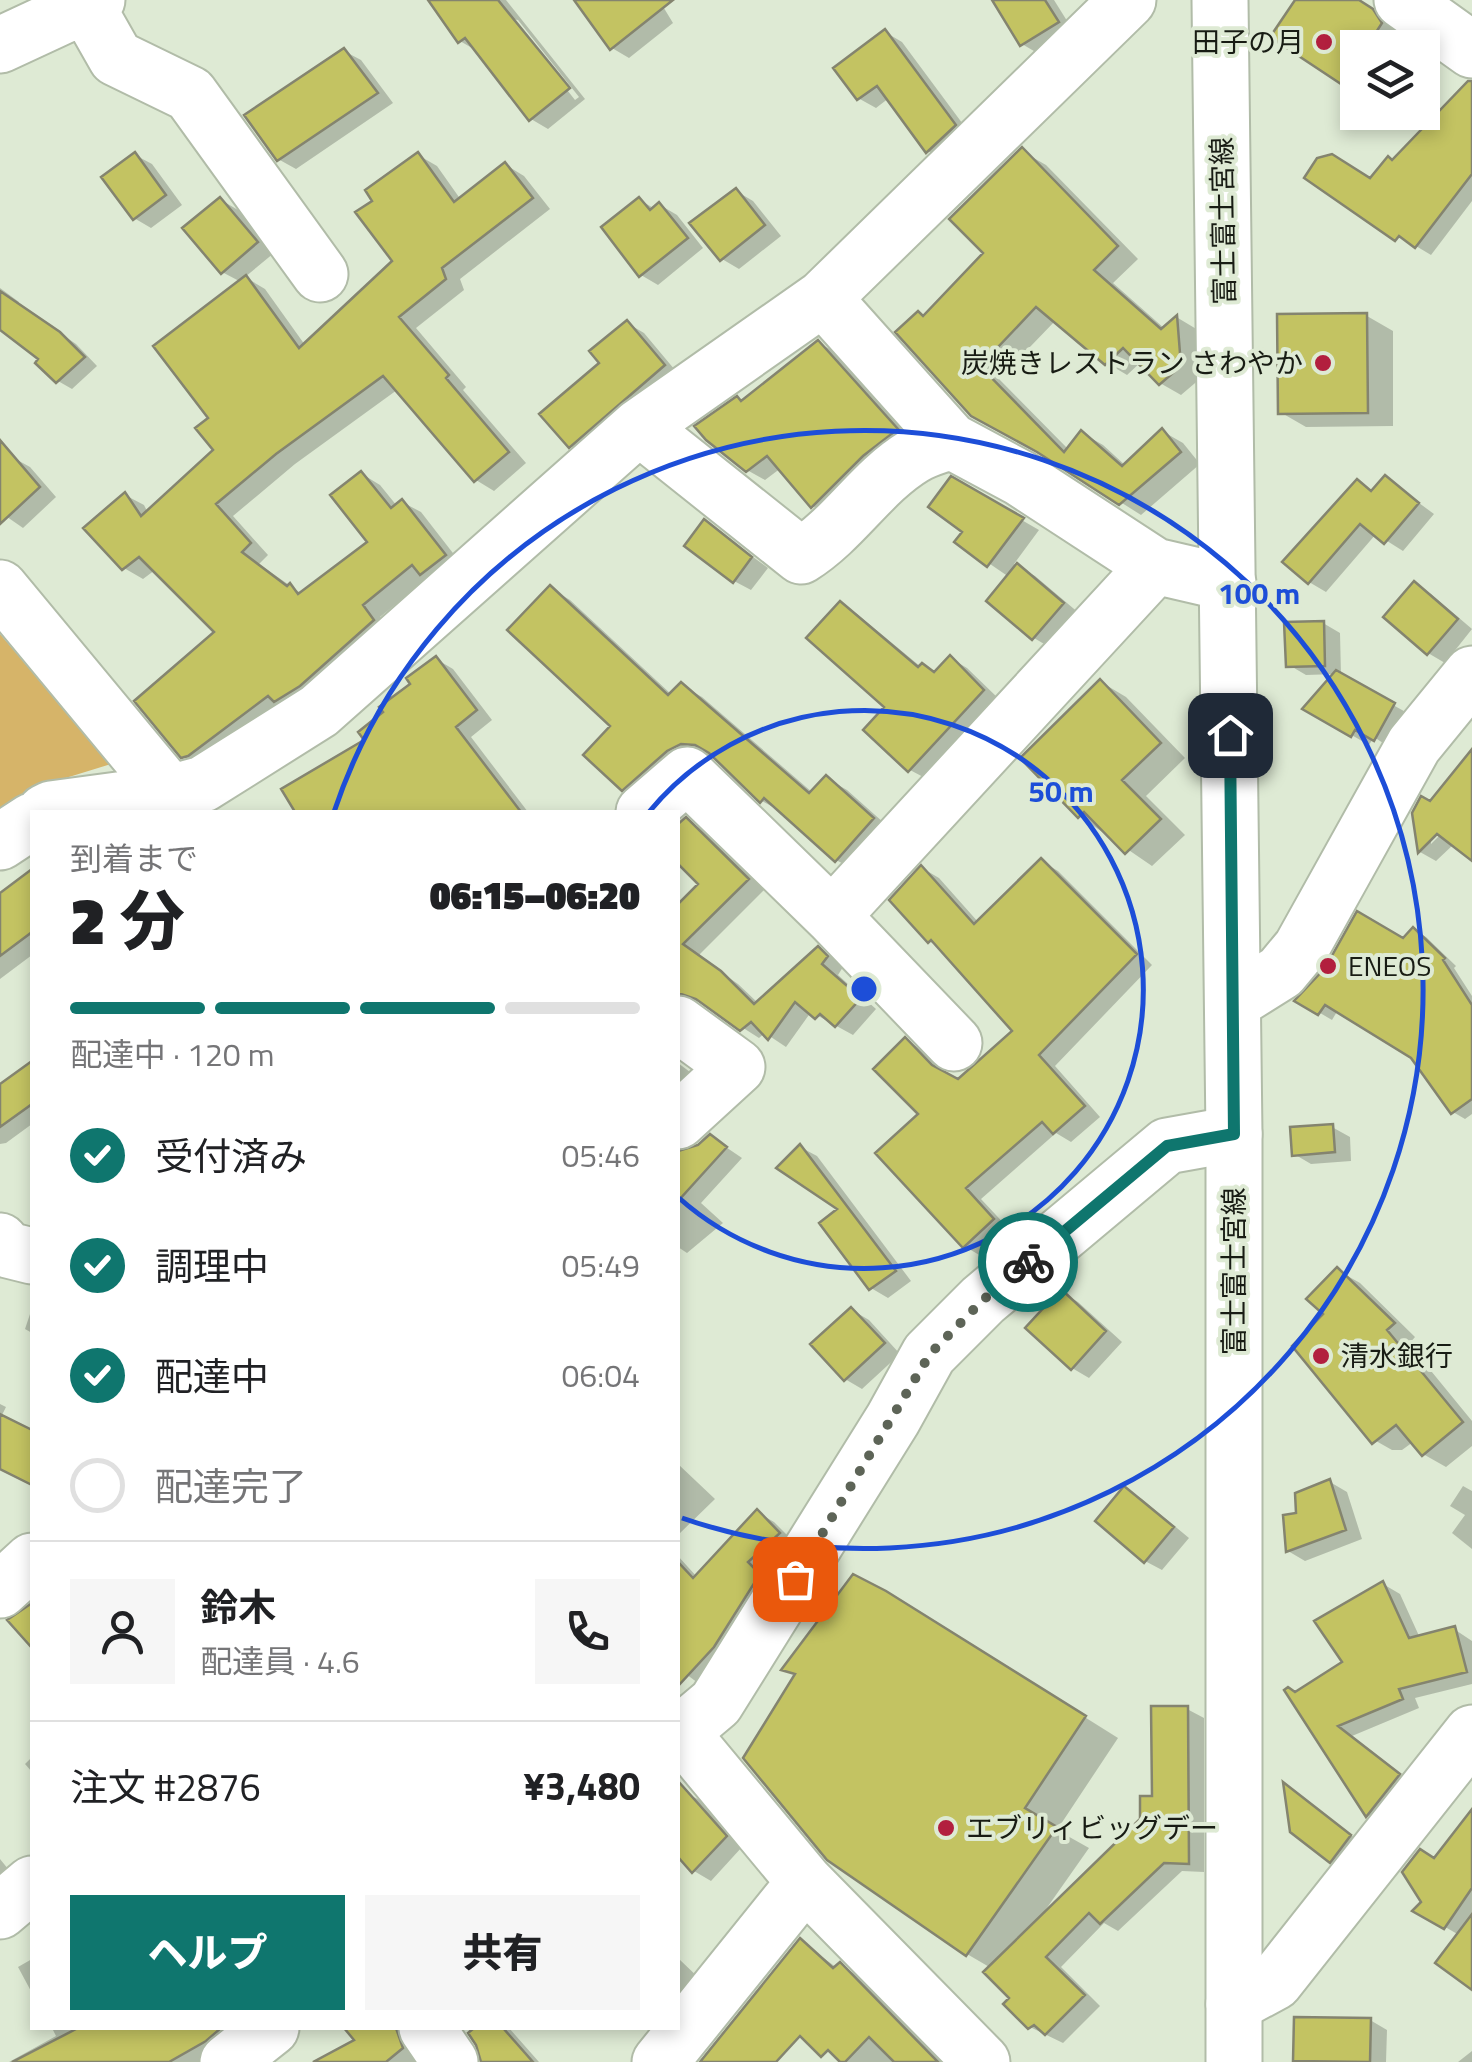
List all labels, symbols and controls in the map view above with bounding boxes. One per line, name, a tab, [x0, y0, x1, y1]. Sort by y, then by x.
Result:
place label: 田子の月	[1192, 20, 1304, 63]
map controls	[1340, 30, 1440, 130]
button: layers	[1340, 30, 1440, 130]
marker: 田子の月	[1313, 31, 1335, 53]
street label: 富士富士宮線	[1200, 137, 1245, 305]
place label: 炭焼きレストラン さわやか	[961, 341, 1303, 384]
marker: 炭焼きレストラン さわやか	[1312, 352, 1334, 374]
text: 100 m	[1218, 570, 1300, 616]
pin	[1188, 693, 1273, 778]
icon: home	[1203, 708, 1258, 763]
text: 50 m	[1028, 768, 1094, 814]
text: 到着まで	[70, 834, 198, 882]
text: 06:15–06:20	[430, 866, 640, 924]
text: 2 分	[70, 870, 185, 969]
place label: ENEOS	[1348, 944, 1431, 987]
marker: ENEOS	[1317, 955, 1339, 977]
centre of rings	[846, 971, 882, 1007]
text: 配達中 · 120 m	[70, 1030, 275, 1078]
text: 受付済み	[155, 1127, 307, 1185]
icon: check	[70, 1128, 125, 1183]
text: 05:46	[561, 1131, 640, 1179]
street label: 富士富士宮線	[1212, 1187, 1255, 1355]
courier	[978, 1212, 1078, 1312]
icon: bike	[1001, 1235, 1056, 1290]
text: 調理中	[155, 1237, 269, 1295]
icon: check	[70, 1238, 125, 1293]
text: 05:49	[561, 1241, 640, 1289]
place label: 清水銀行	[1341, 1334, 1453, 1377]
marker: 清水銀行	[1310, 1345, 1332, 1367]
text: 配達中	[155, 1347, 269, 1405]
icon: check	[70, 1348, 125, 1403]
text: 06:04	[561, 1351, 640, 1399]
text: 配達完了	[155, 1457, 307, 1515]
pin	[753, 1537, 838, 1622]
icon: bag	[768, 1552, 823, 1607]
text: 鈴木	[200, 1578, 276, 1636]
button: person	[70, 1579, 175, 1684]
button: phone	[535, 1579, 640, 1684]
text: 配達員 · 4.6	[200, 1637, 360, 1685]
text: ¥3,480	[524, 1757, 640, 1815]
text: 注文 #2876	[70, 1758, 261, 1816]
place label: エブリィビッグデー	[966, 1806, 1218, 1849]
marker: エブリィビッグデー	[935, 1817, 957, 1839]
button: ヘルプ	[70, 1895, 345, 2010]
button: 共有	[365, 1895, 640, 2010]

